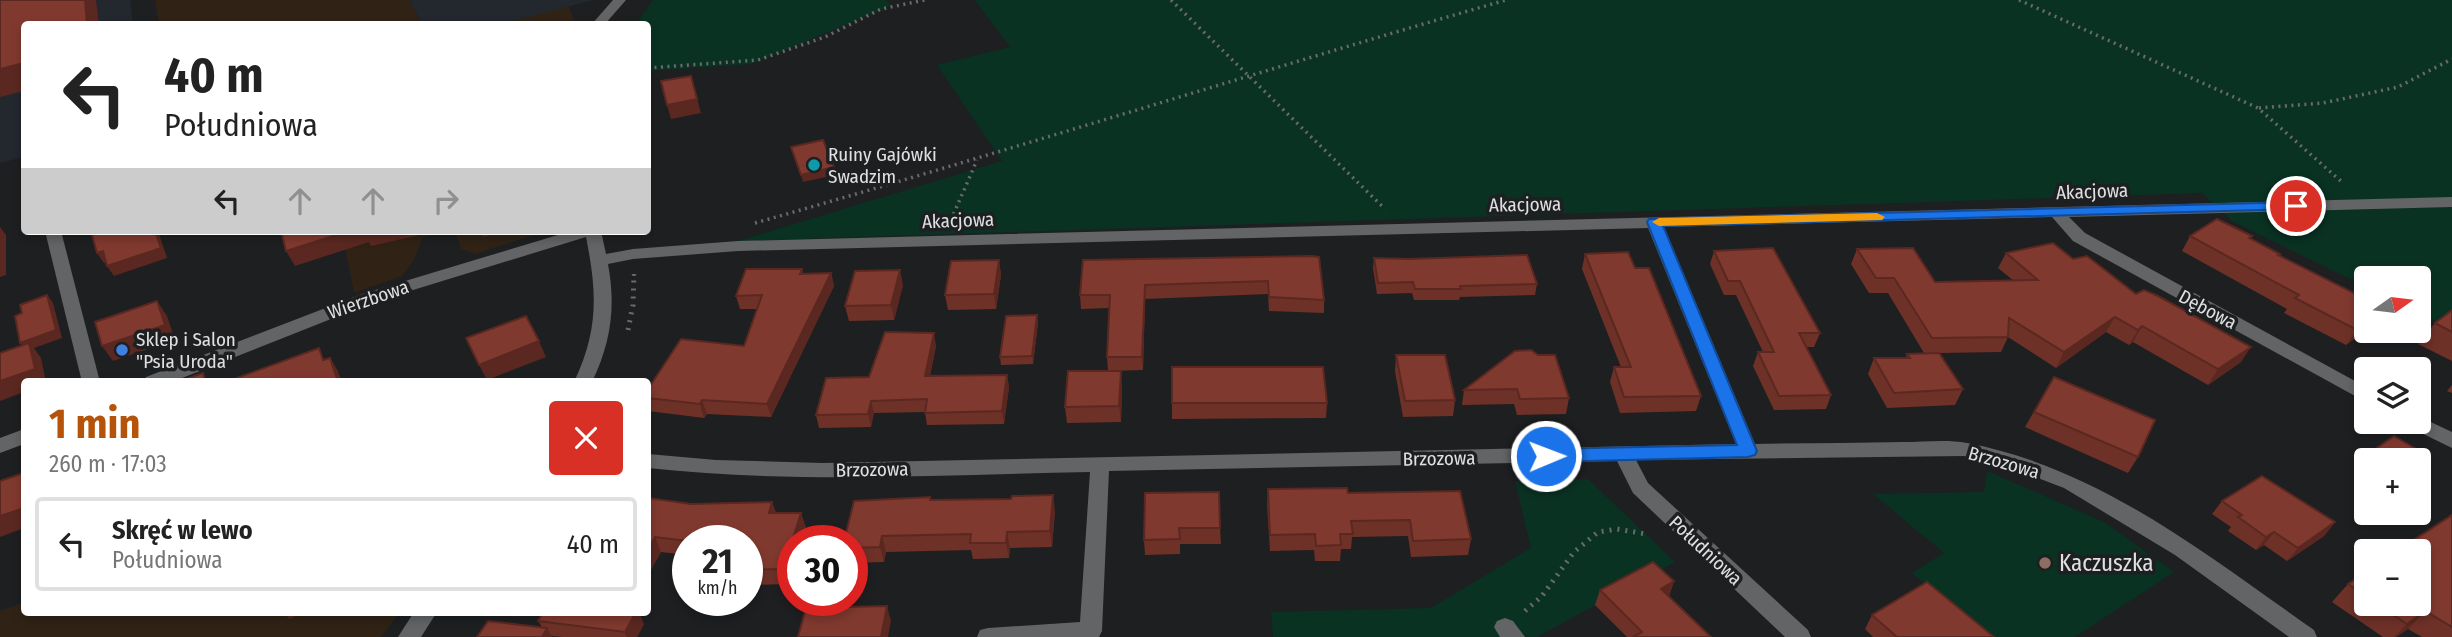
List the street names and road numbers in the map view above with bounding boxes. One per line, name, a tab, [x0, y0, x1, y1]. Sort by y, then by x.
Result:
street label: Akacjowa	[2055, 179, 2129, 204]
street label: Akacjowa	[1489, 192, 1561, 217]
street label: Akacjowa	[921, 208, 995, 233]
street label: Wierzbowa	[325, 275, 412, 324]
street label: Dębowa	[2175, 285, 2241, 334]
street label: Brzozowa	[1966, 441, 2042, 484]
street label: Brzozowa	[1402, 446, 1476, 471]
street label: Brzozowa	[835, 457, 909, 482]
street label: Południowa	[1664, 511, 1747, 590]

